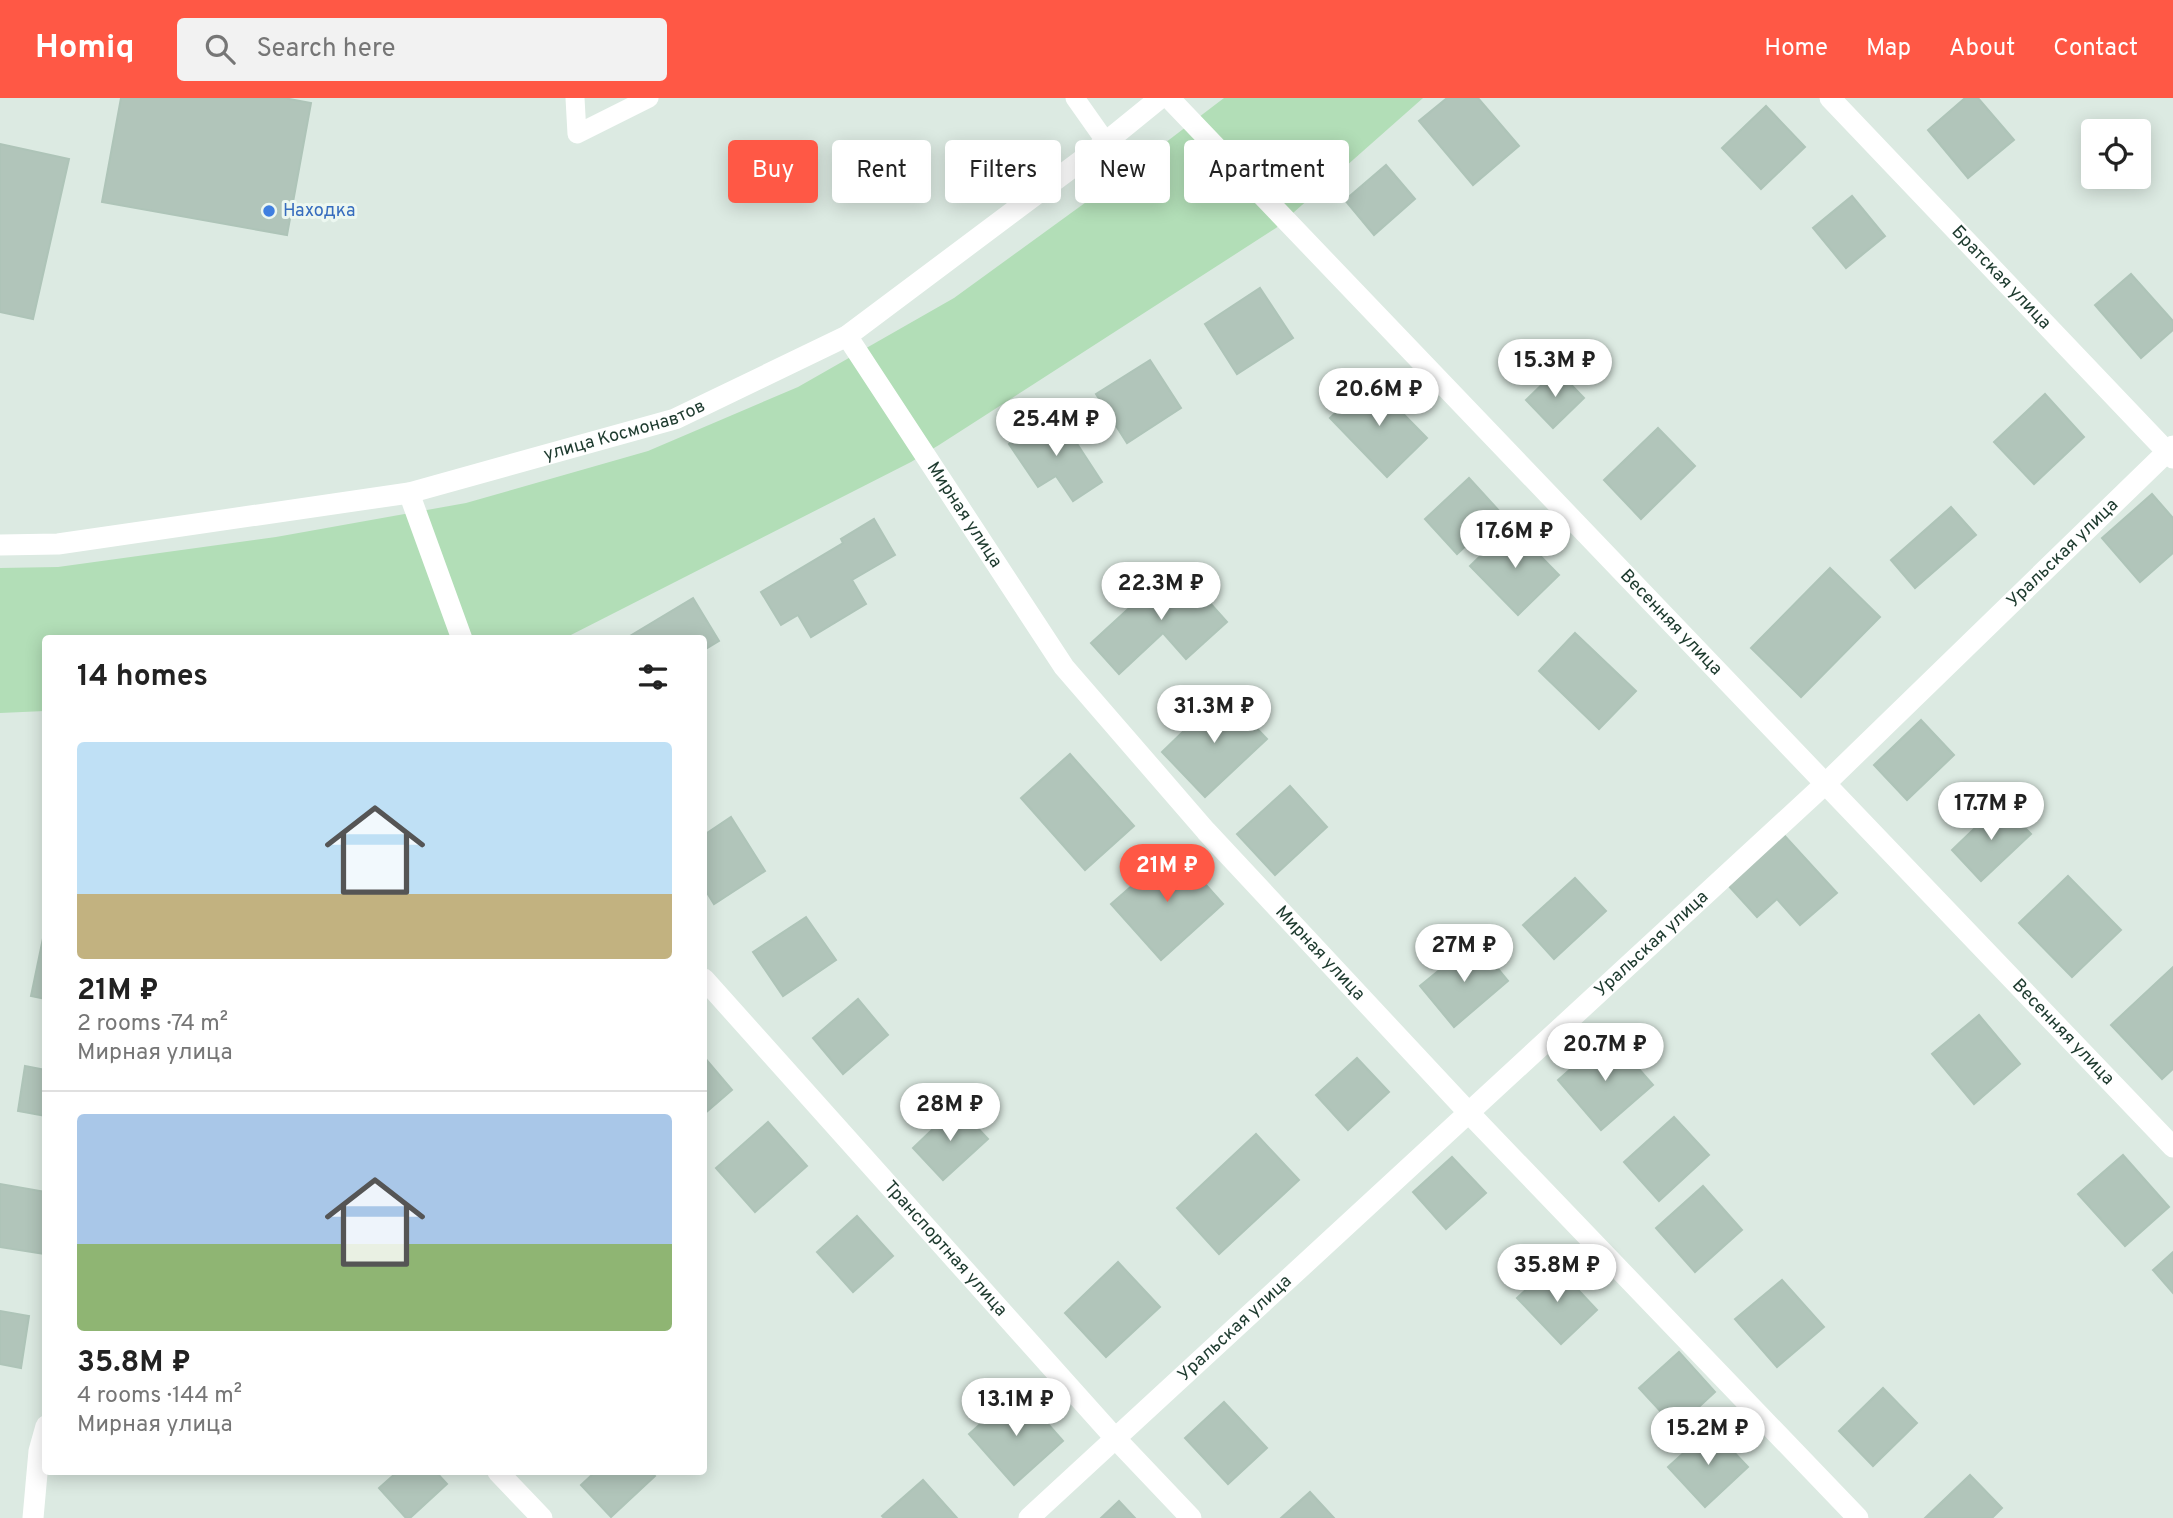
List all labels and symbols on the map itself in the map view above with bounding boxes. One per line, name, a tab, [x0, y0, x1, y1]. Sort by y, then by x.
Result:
place label: Находка	[283, 200, 356, 223]
marker: Находка	[261, 203, 277, 219]
street label: Братская улица	[1946, 221, 2056, 334]
pin: 15.3M ₽	[1490, 340, 1620, 399]
pin: 20.6M ₽	[1314, 368, 1444, 428]
street label: улица Космонавтов	[541, 395, 709, 466]
pin: 25.4M ₽	[991, 398, 1121, 458]
street label: Мирная улица	[921, 458, 1007, 572]
street label: Уральская улица	[2002, 494, 2123, 613]
pin: 17.6M ₽	[1450, 510, 1580, 570]
pin: 22.3M ₽	[1096, 562, 1226, 622]
street label: Весенняя улица	[1615, 565, 1727, 680]
pin: 31.3M ₽	[1149, 686, 1279, 745]
pin: 17.7M ₽	[1926, 782, 2056, 842]
pin: 21M ₽	[1118, 844, 1216, 904]
street label: Уральская улица	[1590, 886, 1713, 1002]
street label: Мирная улица	[1270, 901, 1370, 1006]
pin: 27M ₽	[1415, 924, 1513, 984]
street label: Весенняя улица	[2007, 974, 2119, 1090]
pin: 20.7M ₽	[1540, 1024, 1670, 1083]
pin: 28M ₽	[901, 1084, 999, 1143]
street label: Транспортная улица	[879, 1176, 1012, 1321]
pin: 35.8M ₽	[1492, 1244, 1622, 1304]
street label: Уральская улица	[1173, 1270, 1297, 1386]
pin: 13.1M ₽	[951, 1378, 1081, 1438]
pin: 15.2M ₽	[1643, 1408, 1773, 1467]

